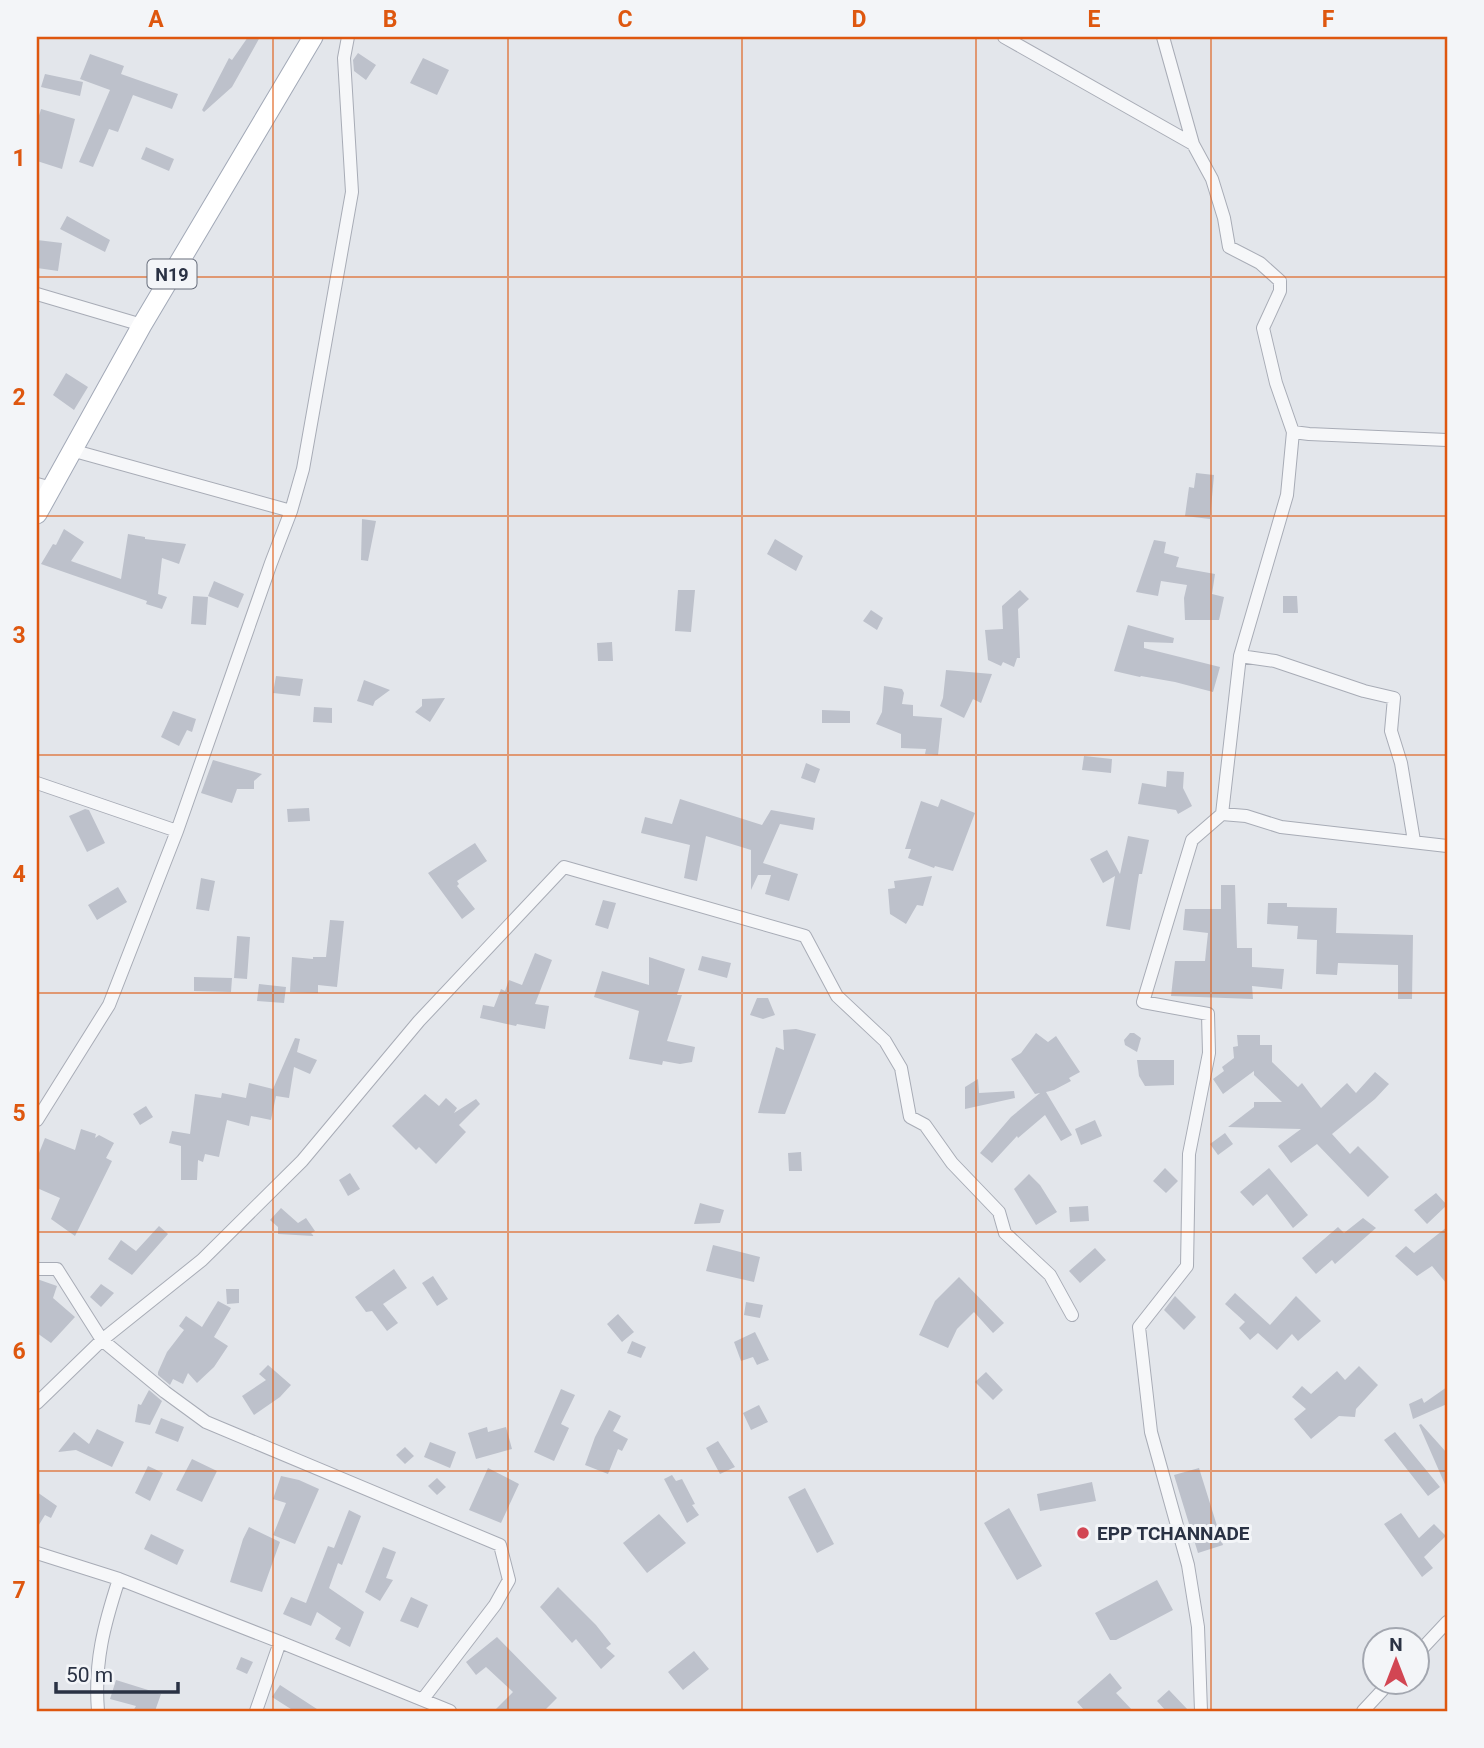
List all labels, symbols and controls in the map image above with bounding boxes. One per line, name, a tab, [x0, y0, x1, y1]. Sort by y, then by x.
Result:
text: A	[148, 6, 164, 33]
text: B	[383, 6, 397, 33]
text: C	[617, 6, 633, 33]
text: D	[852, 6, 866, 33]
text: E	[1088, 6, 1101, 33]
text: F	[1322, 6, 1335, 33]
text: 1	[12, 145, 26, 172]
road number: N19	[148, 260, 196, 288]
text: 2	[12, 384, 26, 411]
text: 3	[12, 622, 26, 649]
text: 4	[12, 861, 26, 888]
text: 5	[12, 1100, 26, 1127]
text: 6	[12, 1338, 26, 1365]
place label: EPP TCHANNADE	[1097, 1522, 1250, 1545]
marker: EPP TCHANNADE	[1075, 1525, 1091, 1541]
text: 7	[12, 1577, 26, 1604]
north arrow	[1362, 1626, 1432, 1696]
text: N	[1389, 1633, 1403, 1656]
scale bar	[56, 1650, 178, 1694]
text: 50 m	[66, 1663, 113, 1687]

